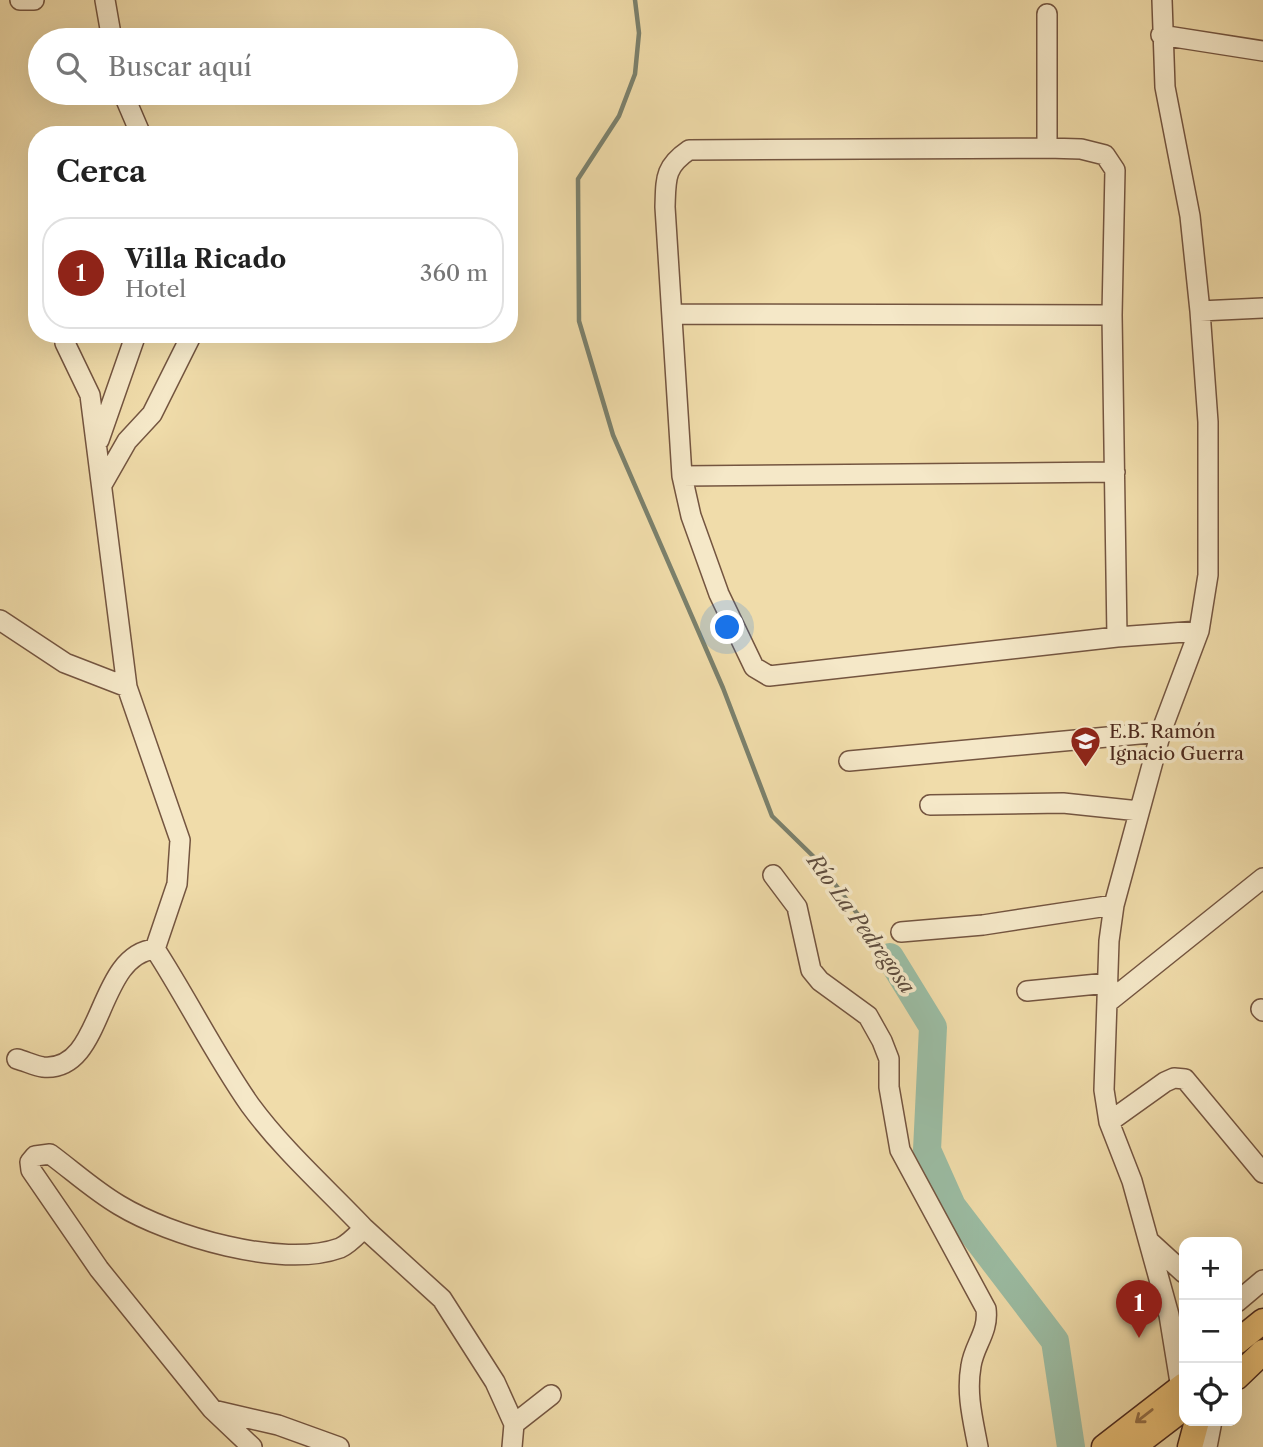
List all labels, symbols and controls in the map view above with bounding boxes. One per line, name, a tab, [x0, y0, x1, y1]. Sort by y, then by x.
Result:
search box	[28, 28, 518, 105]
icon: search	[52, 48, 90, 86]
text: Buscar aquí	[108, 51, 252, 83]
text: Cerca	[56, 153, 146, 190]
text: Villa Ricado	[125, 243, 286, 275]
text: 1	[76, 259, 86, 287]
text: 360 m	[420, 259, 488, 287]
text: Hotel	[125, 275, 186, 303]
your location	[710, 610, 744, 644]
place label: E.B. Ramón Ignacio Guerra	[1109, 720, 1244, 765]
school or university icon: E.B. Ramón Ignacio Guerra	[1069, 725, 1103, 769]
water label: Río La Pedregosa	[801, 847, 921, 999]
map controls	[1179, 1237, 1242, 1426]
button: +	[1179, 1237, 1242, 1300]
pin: 1	[1116, 1280, 1162, 1338]
button: −	[1179, 1300, 1242, 1363]
button: locate	[1179, 1363, 1242, 1426]
one-way arrow	[1136, 1408, 1154, 1423]

